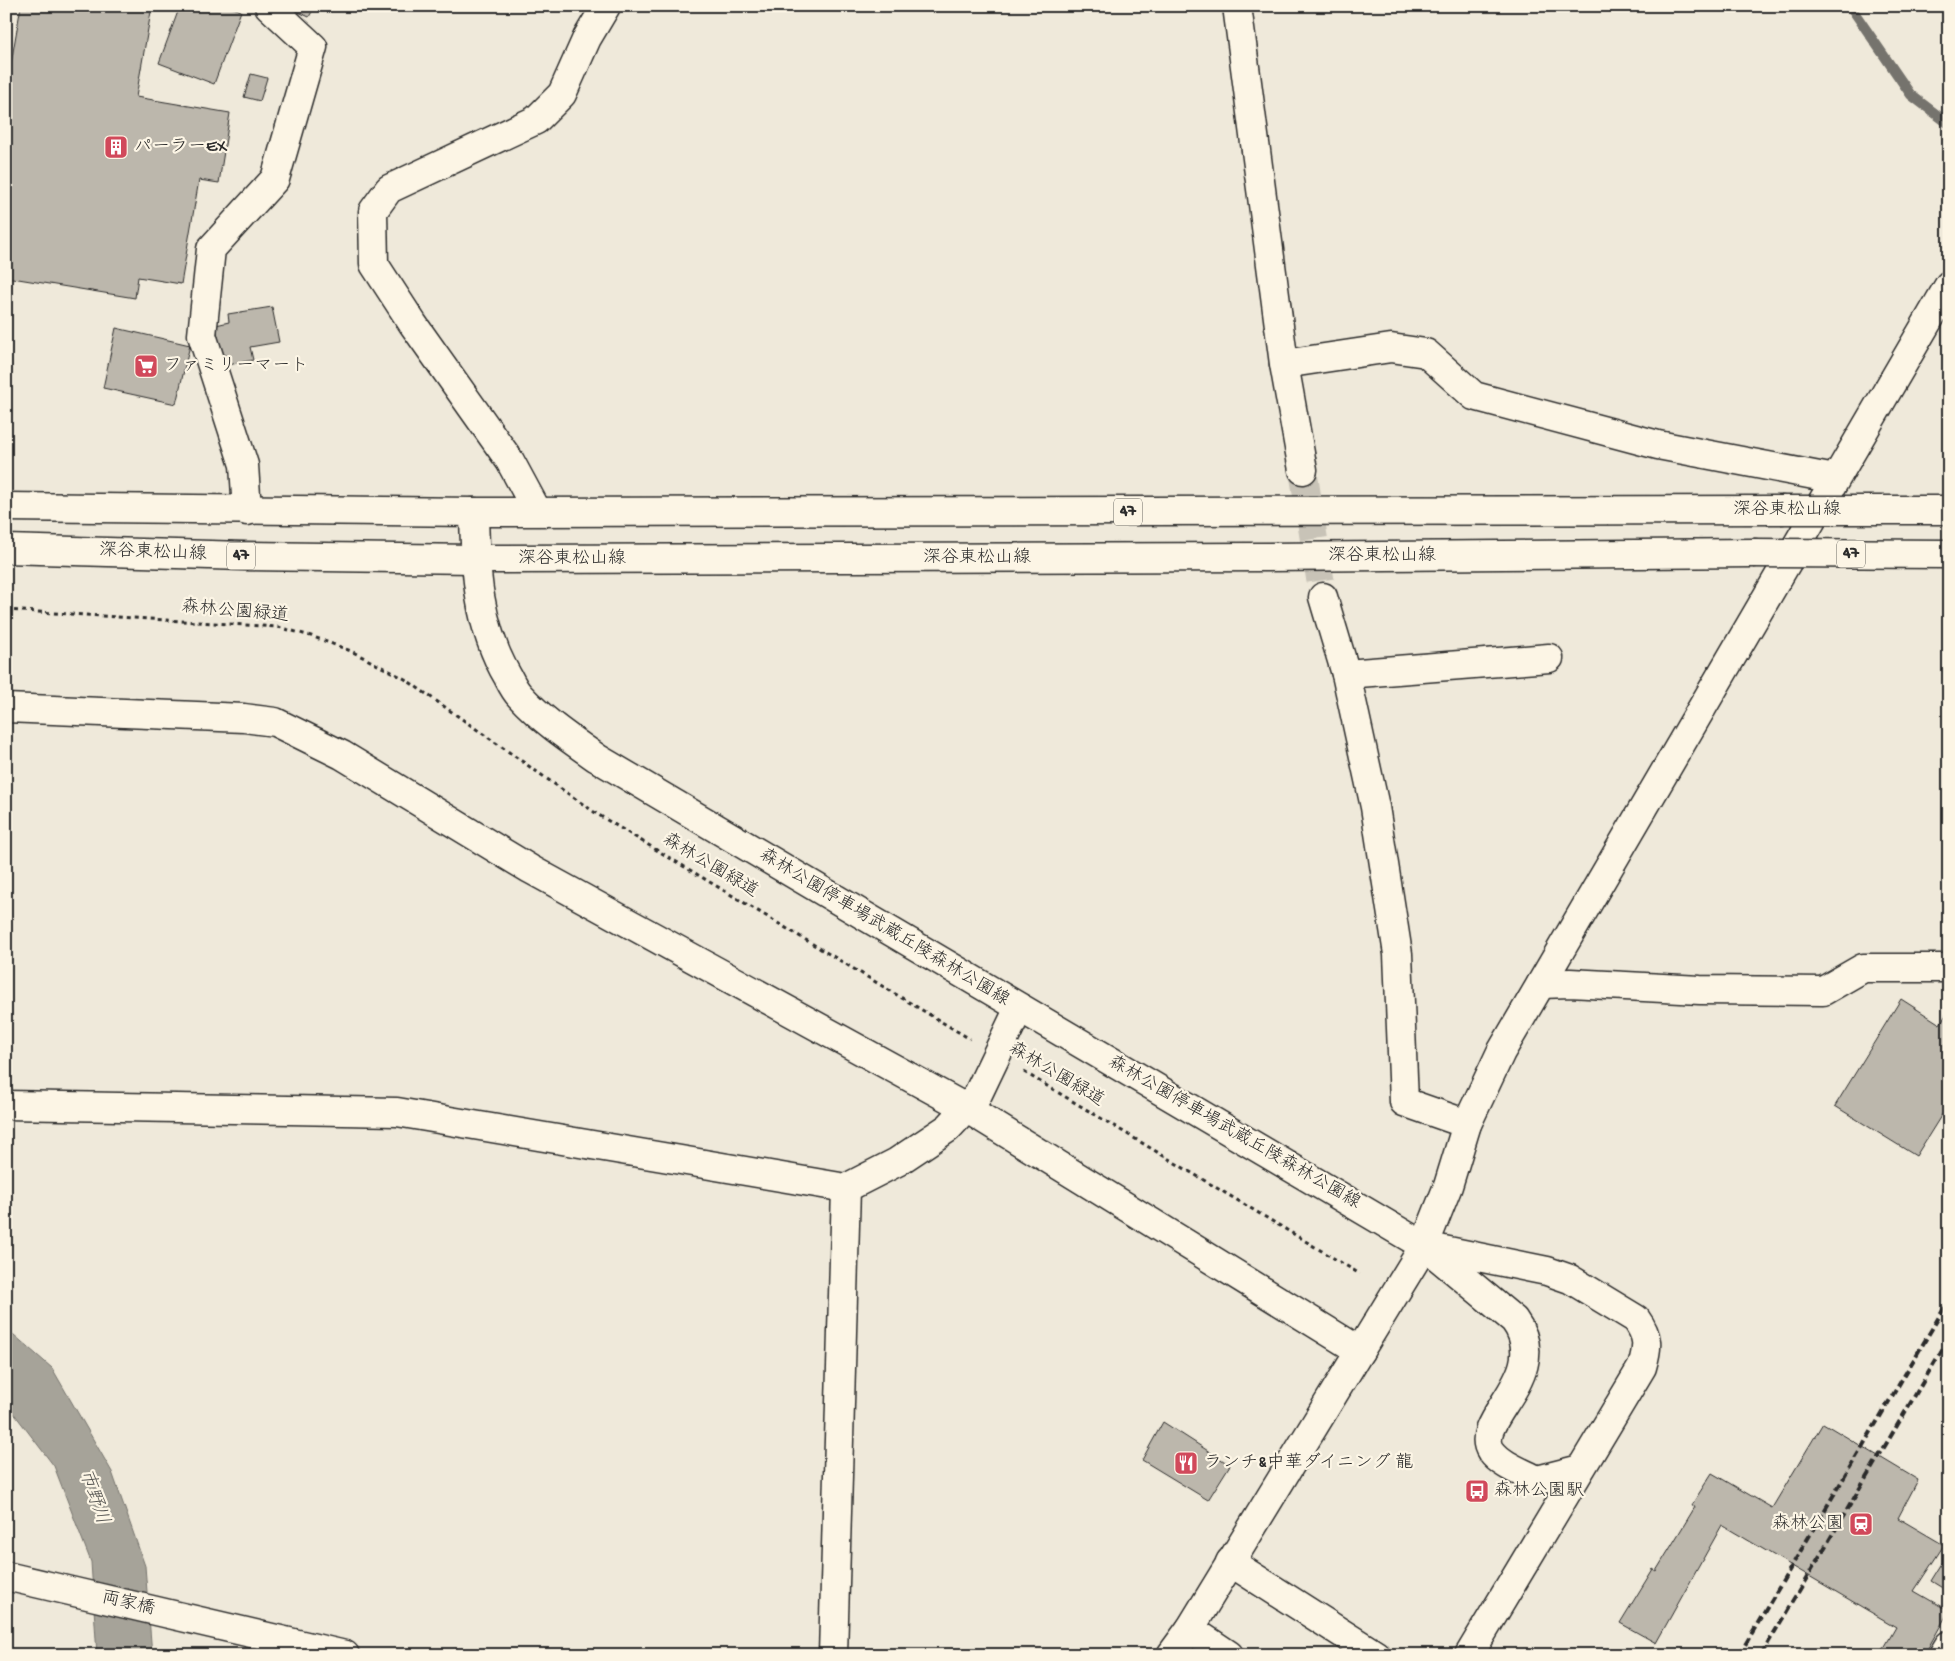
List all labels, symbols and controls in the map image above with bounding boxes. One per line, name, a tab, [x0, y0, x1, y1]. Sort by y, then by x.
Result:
building icon: パーラーEX	[103, 134, 129, 160]
place label: パーラーEX	[134, 137, 228, 158]
supermarket icon: ファミリーマート	[133, 353, 159, 379]
place label: ファミリーマート	[164, 356, 308, 377]
road number: 47	[1114, 498, 1142, 526]
street label: 深谷東松山線	[1733, 499, 1841, 521]
street label: 深谷東松山線	[99, 540, 207, 565]
road number: 47	[1837, 540, 1865, 568]
road number: 47	[227, 542, 255, 570]
street label: 深谷東松山線	[1328, 545, 1436, 567]
street label: 深谷東松山線	[923, 547, 1031, 569]
street label: 深谷東松山線	[518, 548, 626, 570]
street label: 森林公園緑道	[180, 596, 290, 627]
street label: 森林公園緑道	[658, 828, 762, 903]
street label: 森林公園停車場武蔵丘陵森林公園線	[755, 844, 1013, 1011]
street label: 森林公園緑道	[1004, 1037, 1108, 1112]
street label: 森林公園停車場武蔵丘陵森林公園線	[1104, 1051, 1364, 1214]
restaurant icon: ランチ&中華ダイニング 龍	[1173, 1450, 1199, 1476]
place label: ランチ&中華ダイニング 龍	[1204, 1452, 1413, 1474]
water label: 市野川	[73, 1466, 114, 1528]
bus stop icon: 森林公園駅	[1464, 1478, 1490, 1504]
place label: 森林公園駅	[1494, 1480, 1584, 1502]
station icon: 森林公園	[1848, 1511, 1874, 1537]
place label: 森林公園	[1772, 1513, 1844, 1535]
street label: 両家橋	[99, 1587, 157, 1620]

